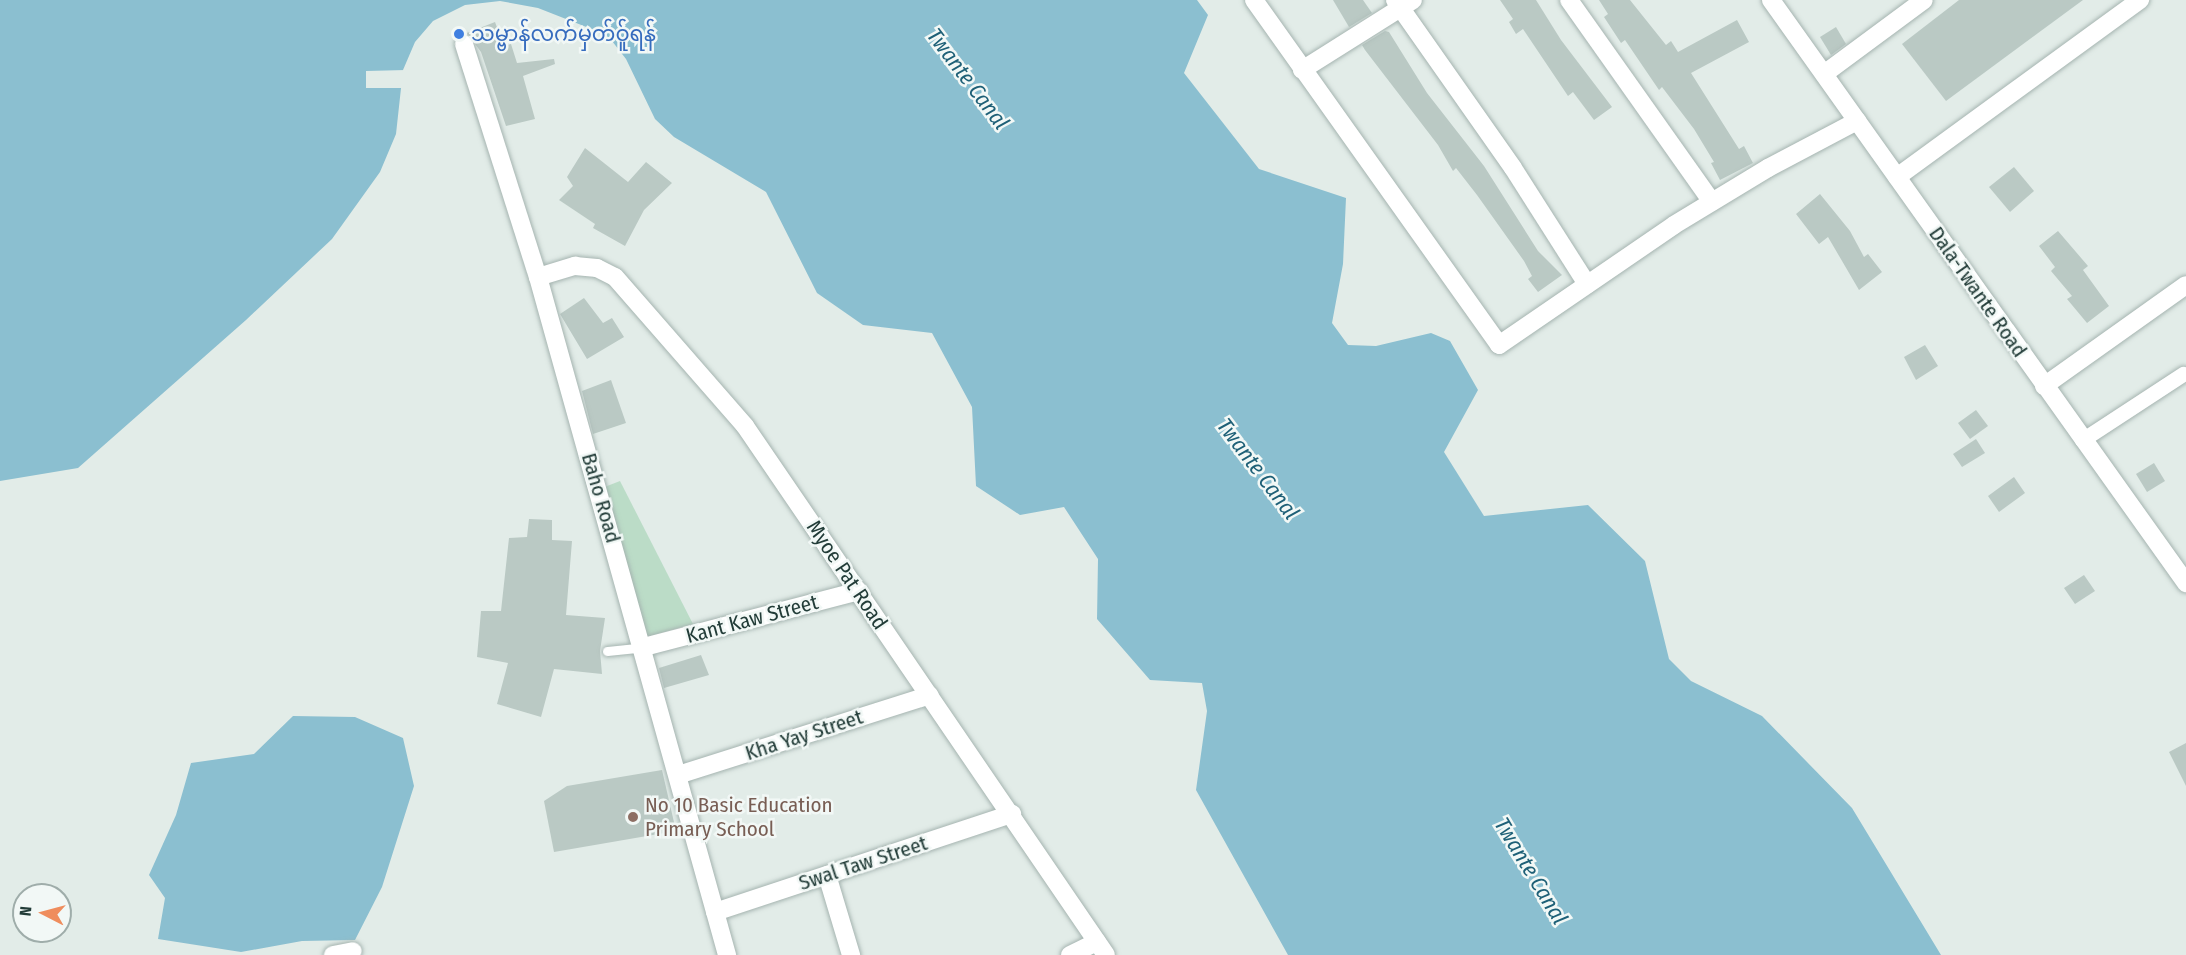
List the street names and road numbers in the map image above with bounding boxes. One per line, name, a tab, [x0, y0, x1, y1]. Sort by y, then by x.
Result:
street label: Dala-Twante Road	[1924, 222, 2032, 362]
street label: Baho Road	[576, 450, 626, 546]
street label: Myoe Pat Road	[801, 516, 893, 634]
street label: Kant Kaw Street	[683, 589, 821, 649]
street label: Kha Yay Street	[742, 704, 866, 766]
street label: Swal Taw Street	[796, 830, 930, 896]

